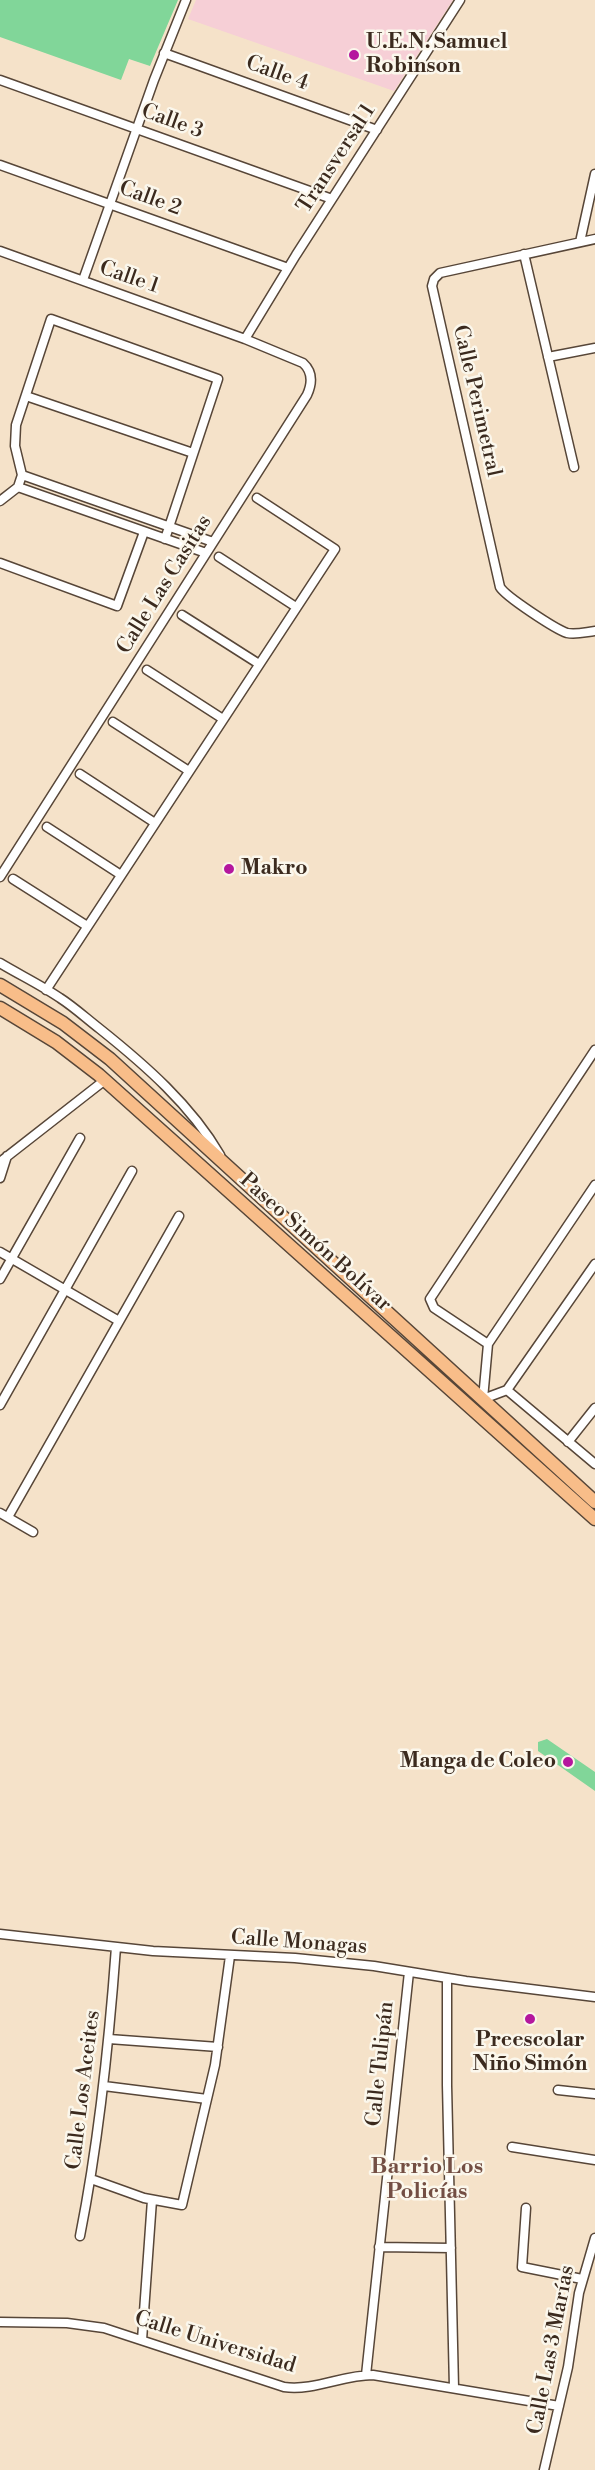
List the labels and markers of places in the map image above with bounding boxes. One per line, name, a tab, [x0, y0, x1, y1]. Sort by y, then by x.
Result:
place label: U.E.N. Samuel Robinson	[366, 30, 507, 80]
marker: U.E.N. Samuel Robinson	[347, 48, 361, 62]
place label: Makro	[241, 856, 308, 882]
marker: Makro	[222, 862, 236, 876]
place label: Manga de Coleo	[400, 1749, 556, 1775]
marker: Manga de Coleo	[561, 1755, 575, 1769]
marker: Preescolar Niño Simón	[523, 2012, 537, 2026]
place label: Preescolar Niño Simón	[473, 2028, 587, 2078]

